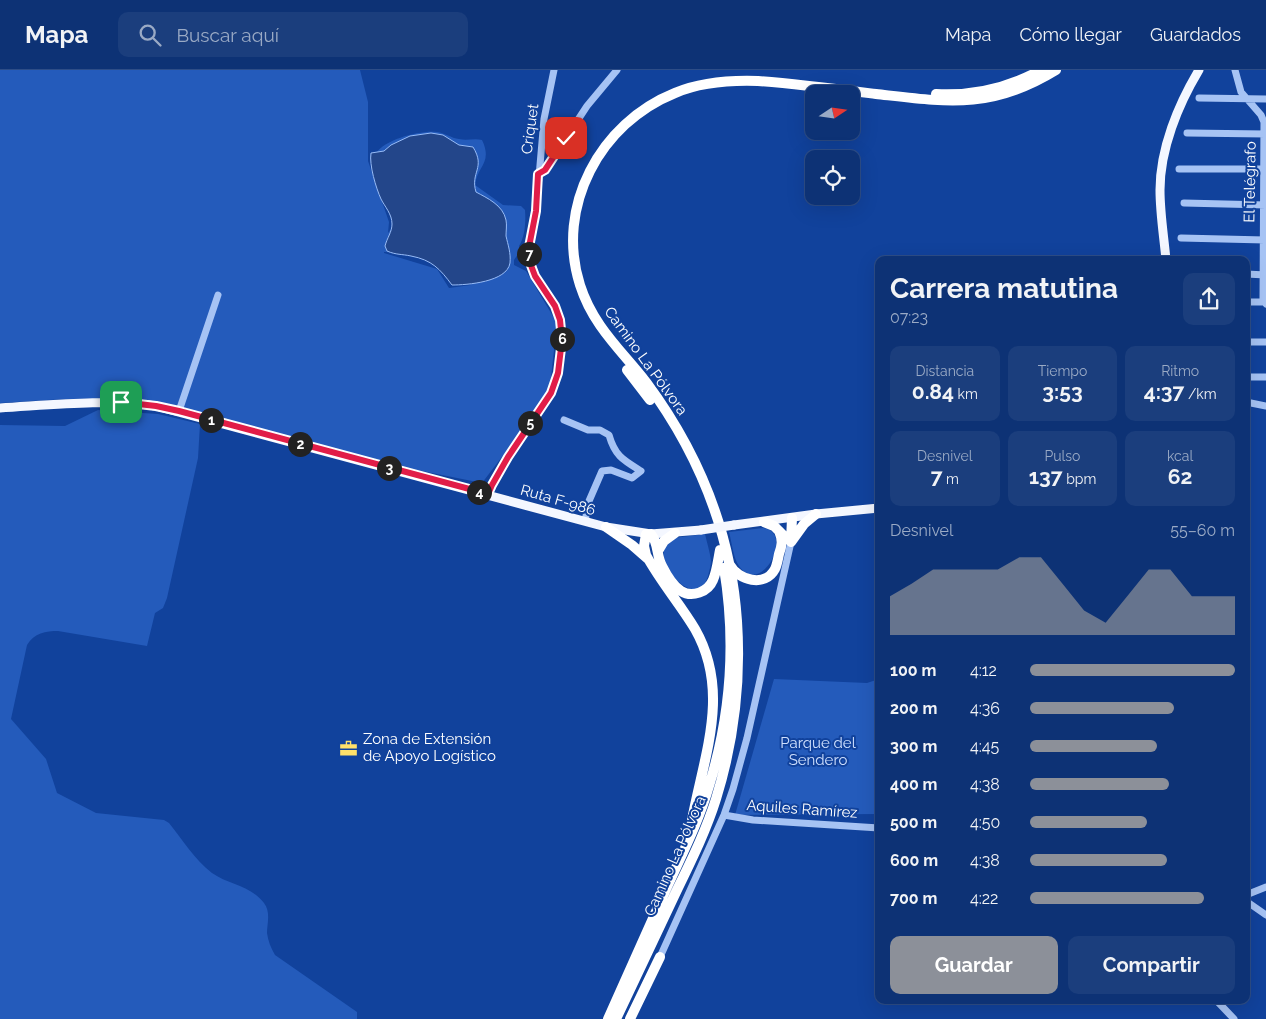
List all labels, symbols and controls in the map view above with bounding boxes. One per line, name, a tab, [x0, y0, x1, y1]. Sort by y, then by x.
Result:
search box	[118, 12, 468, 57]
text: Mapa	[25, 20, 88, 49]
icon: search	[136, 21, 164, 49]
text: Buscar aquí	[176, 24, 279, 46]
text: Mapa	[945, 24, 991, 45]
text: Cómo llegar	[1019, 24, 1122, 45]
text: Guardados	[1150, 24, 1241, 45]
north arrow	[805, 85, 860, 140]
map controls	[805, 85, 860, 205]
street label: Criquet	[518, 103, 542, 155]
pin	[545, 117, 587, 159]
icon: check	[552, 124, 580, 152]
street label: El Telégrafo	[1240, 141, 1260, 223]
button: locate	[805, 150, 860, 205]
pin: 7	[516, 242, 542, 266]
text: 7	[526, 246, 533, 262]
text: Carrera matutina	[890, 272, 1118, 305]
button: share	[1183, 273, 1235, 325]
street label: Camino La Pólvora	[601, 303, 691, 419]
text: 07:23	[890, 308, 928, 327]
pin: 6	[550, 326, 574, 352]
text: 6	[558, 331, 567, 347]
text: Distancia	[915, 363, 974, 379]
text: Tiempo	[1038, 363, 1087, 379]
text: Ritmo	[1161, 363, 1199, 379]
text: 0.84	[912, 379, 954, 404]
text: 3:53	[1042, 379, 1083, 404]
text: 4:37	[1144, 379, 1184, 404]
pin	[100, 381, 142, 423]
text: km	[954, 386, 978, 402]
text: /km	[1184, 386, 1217, 402]
icon: arrive	[107, 388, 135, 416]
pin: 1	[198, 408, 224, 432]
pin: 5	[518, 410, 542, 436]
text: 1	[208, 412, 215, 428]
text: 5	[527, 415, 534, 431]
pin: 2	[288, 432, 312, 456]
text: 2	[297, 436, 304, 452]
text: Desnivel	[917, 448, 973, 464]
text: Pulso	[1045, 448, 1080, 464]
text: kcal	[1167, 448, 1193, 464]
pin: 3	[376, 456, 402, 480]
text: 3	[386, 460, 393, 476]
text: 7	[931, 464, 943, 489]
text: 137	[1029, 464, 1063, 489]
text: 62	[1168, 464, 1192, 489]
text: m	[943, 471, 959, 487]
text: bpm	[1063, 471, 1096, 487]
pin: 4	[466, 480, 492, 504]
street label: Ruta F-986	[518, 481, 598, 519]
text: 4	[476, 484, 484, 500]
text: Desnivel	[890, 521, 953, 540]
text: 55–60 m	[1170, 521, 1235, 540]
text: 100 m	[890, 661, 936, 680]
text: 4:12	[970, 661, 997, 680]
text: 200 m	[890, 699, 937, 718]
text: 4:36	[970, 699, 1000, 718]
place label: Zona de Extensión de Apoyo Logístico	[363, 730, 496, 765]
park label: Parque del Sendero	[780, 734, 857, 769]
text: 300 m	[890, 737, 937, 756]
text: 4:45	[970, 737, 999, 756]
office icon: Zona de Extensión de Apoyo Logístico	[339, 738, 359, 758]
text: 400 m	[890, 775, 938, 794]
text: 4:38	[970, 775, 1000, 794]
street label: Camino La Pólvora	[640, 793, 710, 919]
street label: Aquiles Ramírez	[746, 796, 858, 822]
text: 500 m	[890, 813, 937, 832]
text: 4:50	[970, 813, 1000, 832]
text: 600 m	[890, 851, 938, 870]
text: 4:38	[970, 851, 1000, 870]
text: 700 m	[890, 889, 937, 908]
text: 4:22	[970, 889, 998, 908]
button: Guardar	[890, 936, 1058, 994]
button: Compartir	[1068, 936, 1235, 994]

